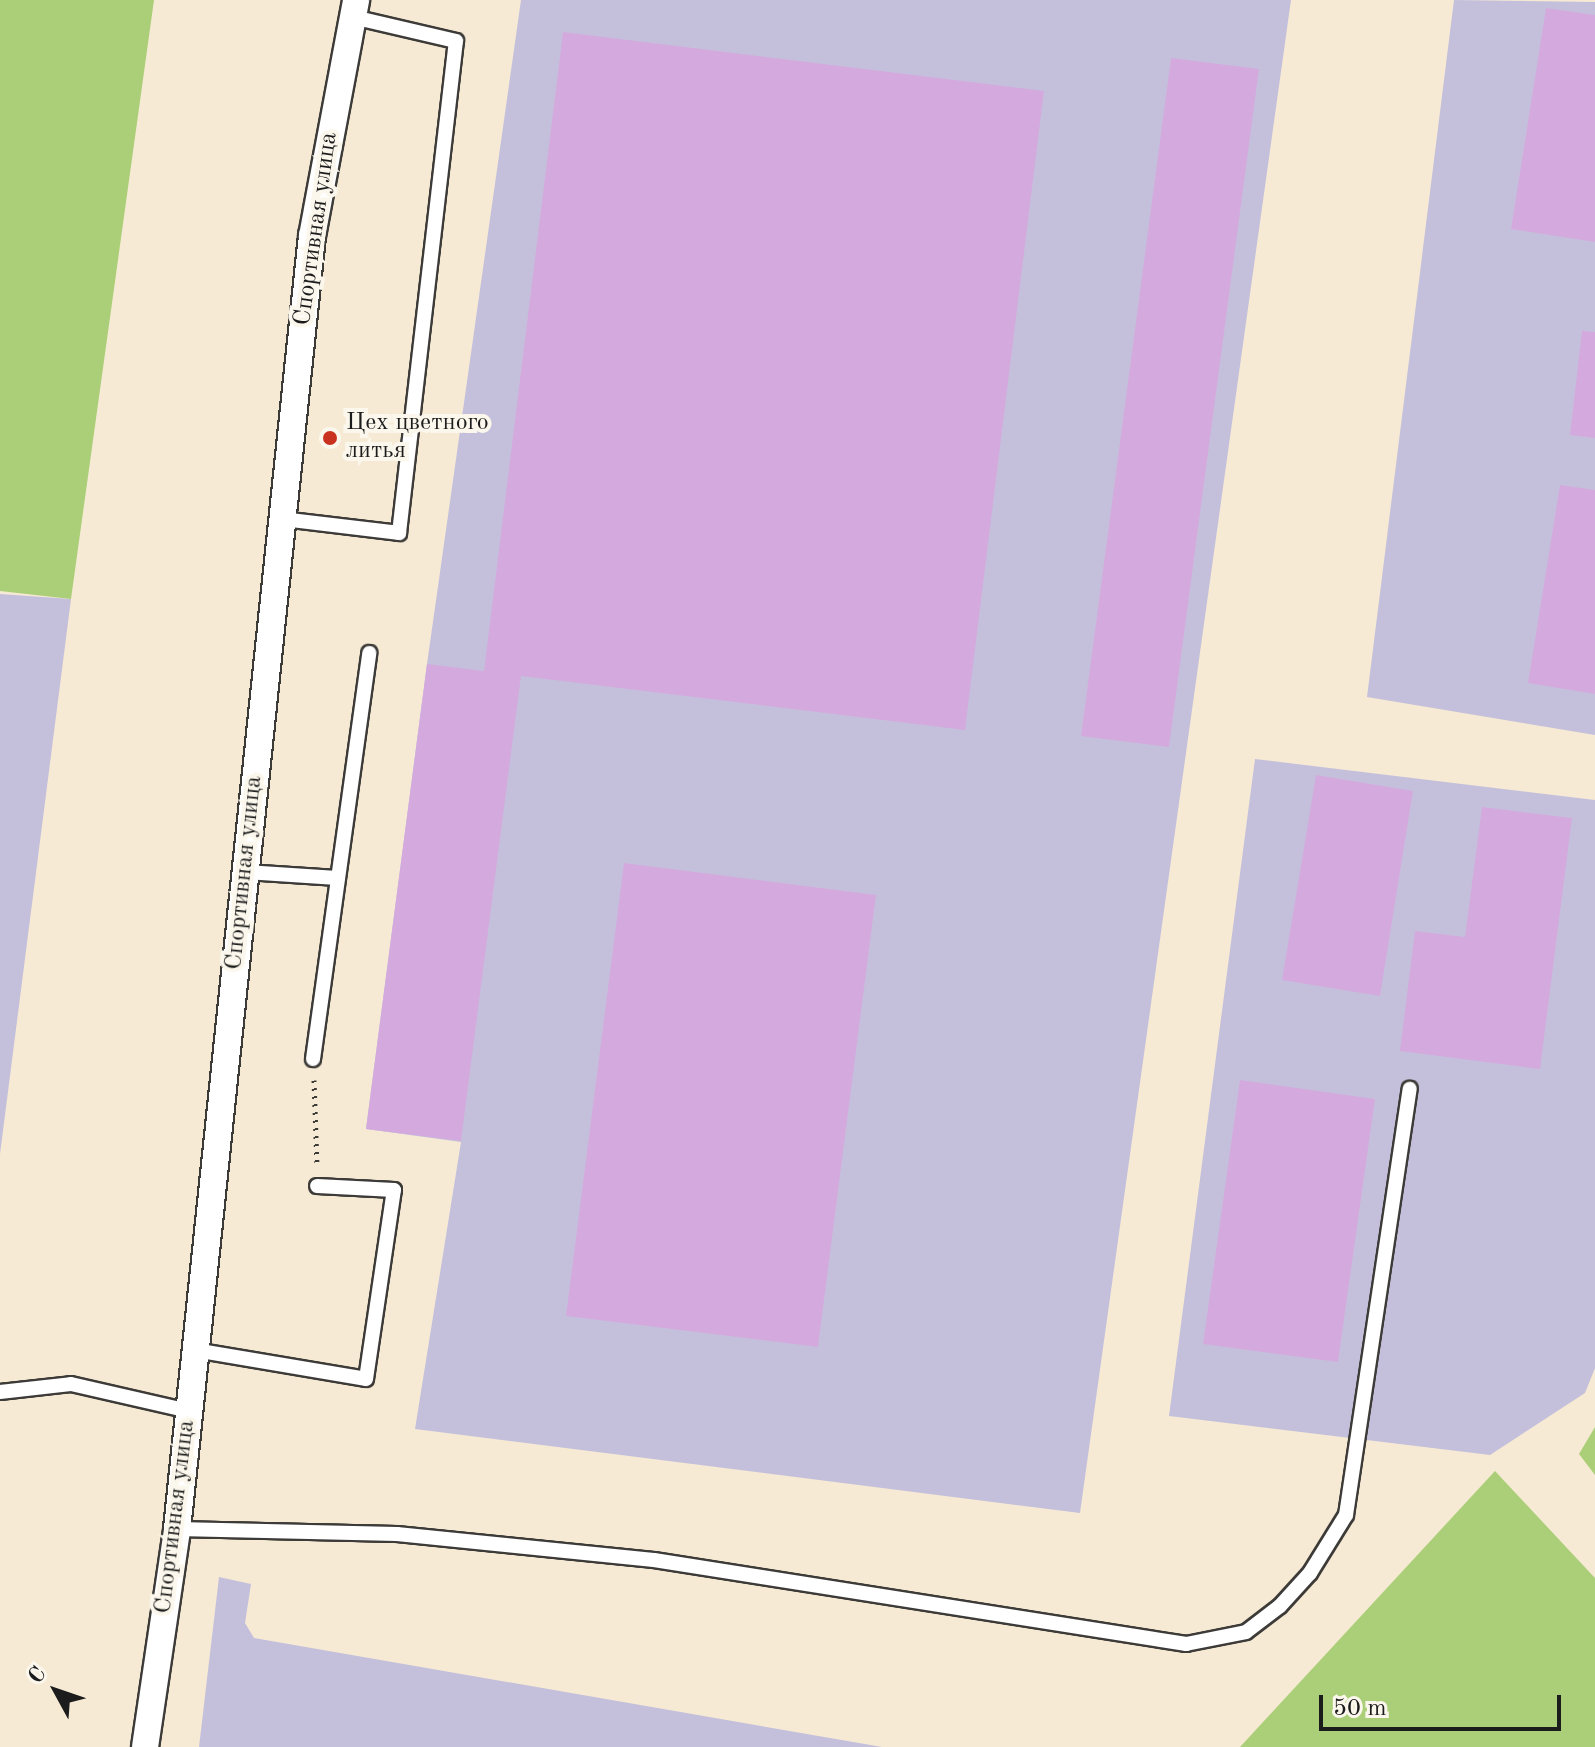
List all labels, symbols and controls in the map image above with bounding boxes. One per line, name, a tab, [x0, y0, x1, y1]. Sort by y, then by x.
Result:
street label: Спортивная улица	[289, 130, 345, 328]
place label: Цех цветного литья	[346, 410, 489, 466]
marker: Цех цветного литья	[321, 429, 339, 447]
street label: Спортивная улица	[220, 775, 270, 971]
street label: Спортивная улица	[150, 1419, 202, 1615]
north arrow	[16, 1651, 96, 1731]
text: С	[25, 1663, 51, 1688]
scale bar	[1323, 1679, 1565, 1729]
text: 50 m	[1333, 1697, 1387, 1721]

